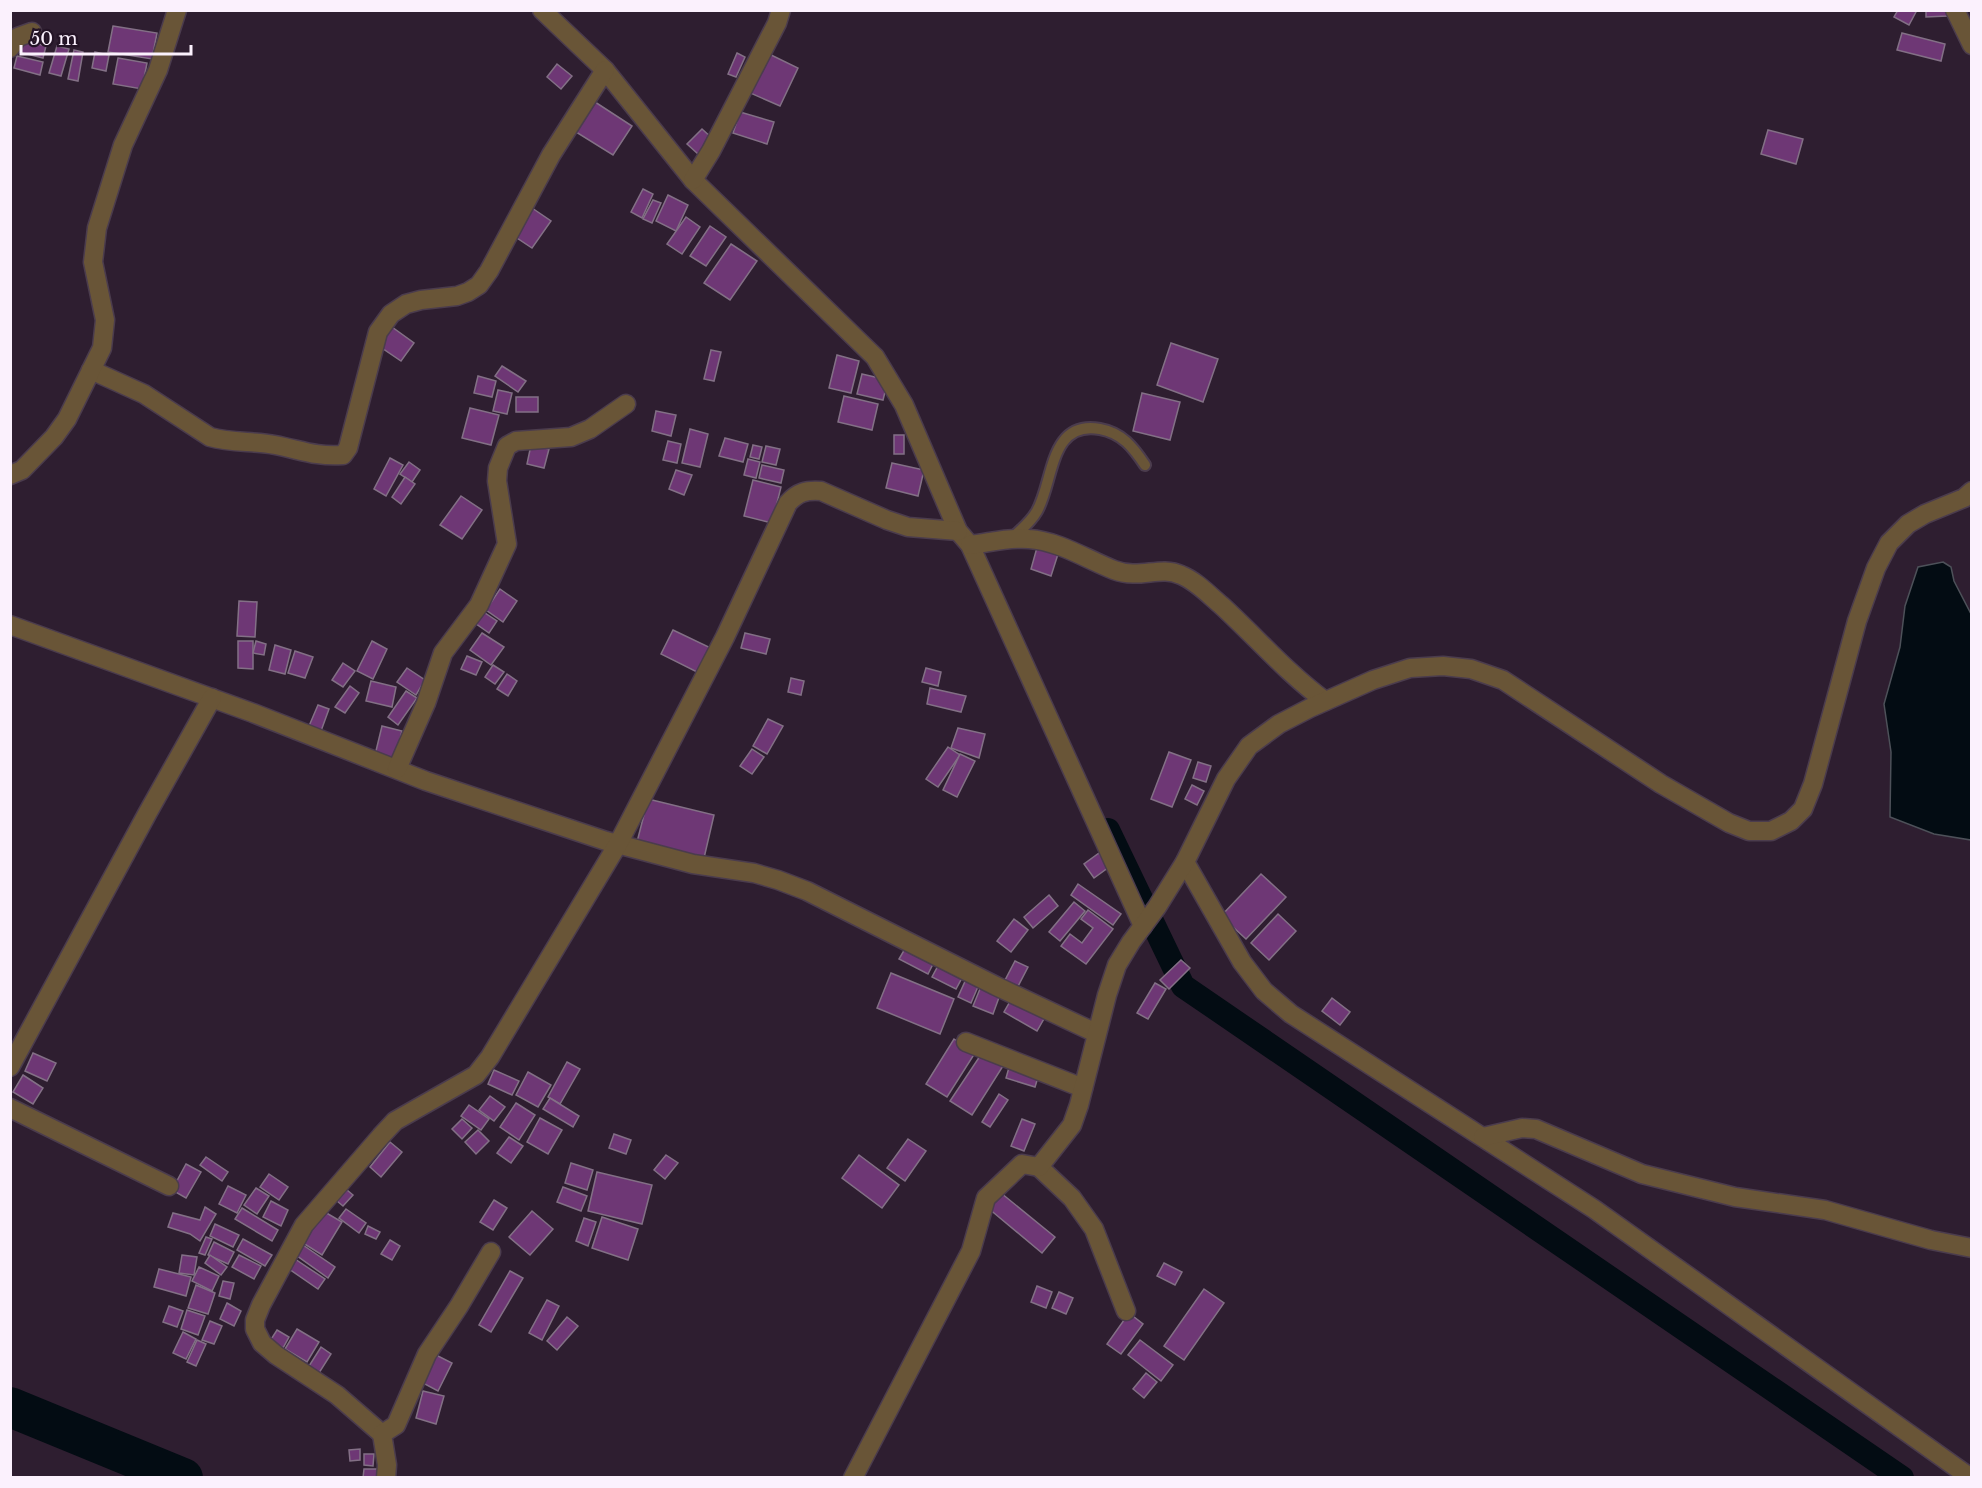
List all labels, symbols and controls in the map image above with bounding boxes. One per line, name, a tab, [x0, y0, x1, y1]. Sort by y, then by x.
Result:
scale bar	[21, 18, 190, 56]
text: 50 m	[30, 28, 78, 50]

